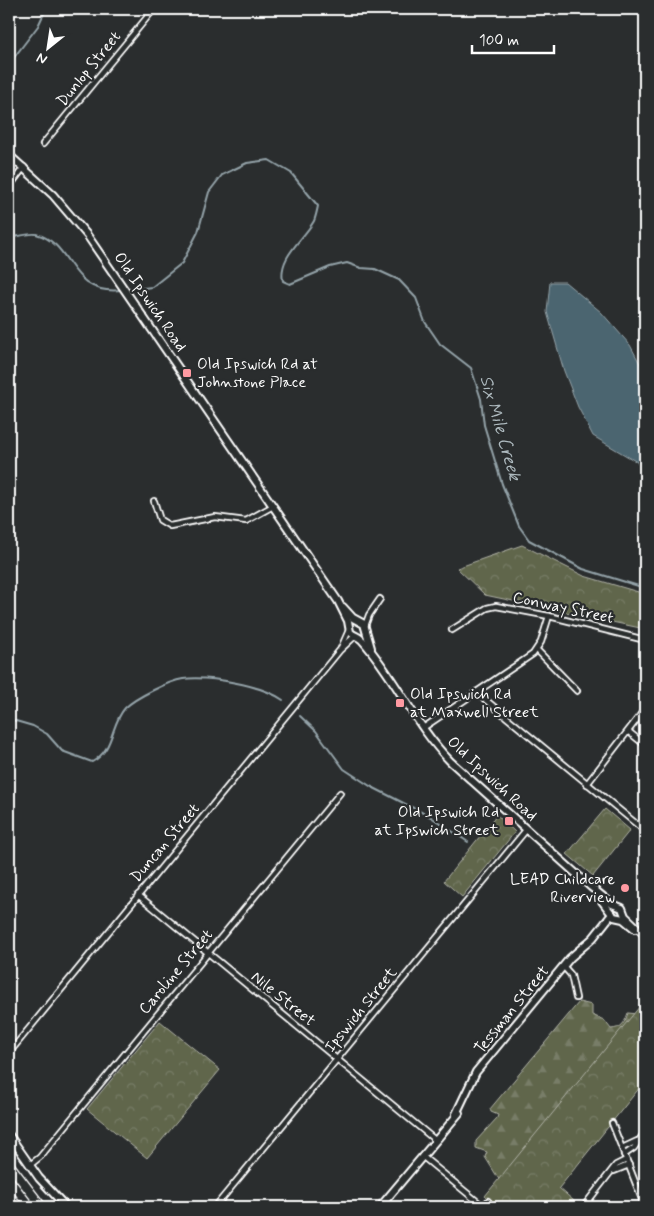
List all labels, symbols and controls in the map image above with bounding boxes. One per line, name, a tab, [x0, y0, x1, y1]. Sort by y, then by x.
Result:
north arrow	[22, 22, 72, 72]
scale bar	[472, 22, 554, 54]
street label: Dunlop Street	[52, 27, 126, 111]
text: 100 m	[479, 31, 519, 51]
text: N	[33, 48, 51, 69]
street label: Old Ipswich Road	[109, 248, 191, 356]
place label: Old Ipswich Rd at Johnstone Place	[197, 354, 318, 393]
marker: Old Ipswich Rd at Johnstone Place	[181, 367, 193, 379]
water label: Six Mile Creek	[473, 372, 527, 484]
street label: Conway Street	[511, 587, 615, 629]
place label: Old Ipswich Rd at Maxwell Street	[410, 684, 539, 723]
marker: Old Ipswich Rd at Maxwell Street	[394, 697, 406, 709]
street label: Old Ipswich Road	[442, 732, 542, 826]
street label: Duncan Street	[126, 799, 204, 887]
place label: Old Ipswich Rd at Ipswich Street	[375, 802, 500, 841]
marker: Old Ipswich Rd at Ipswich Street	[503, 815, 515, 827]
place label: LEAD Childcare Riverview	[510, 869, 615, 908]
marker: LEAD Childcare Riverview	[619, 882, 631, 894]
street label: Caroline Street	[134, 925, 218, 1019]
street label: Tessman Street	[470, 961, 554, 1059]
street label: Ipswich Street	[320, 962, 402, 1057]
street label: Nile Street	[247, 967, 320, 1032]

